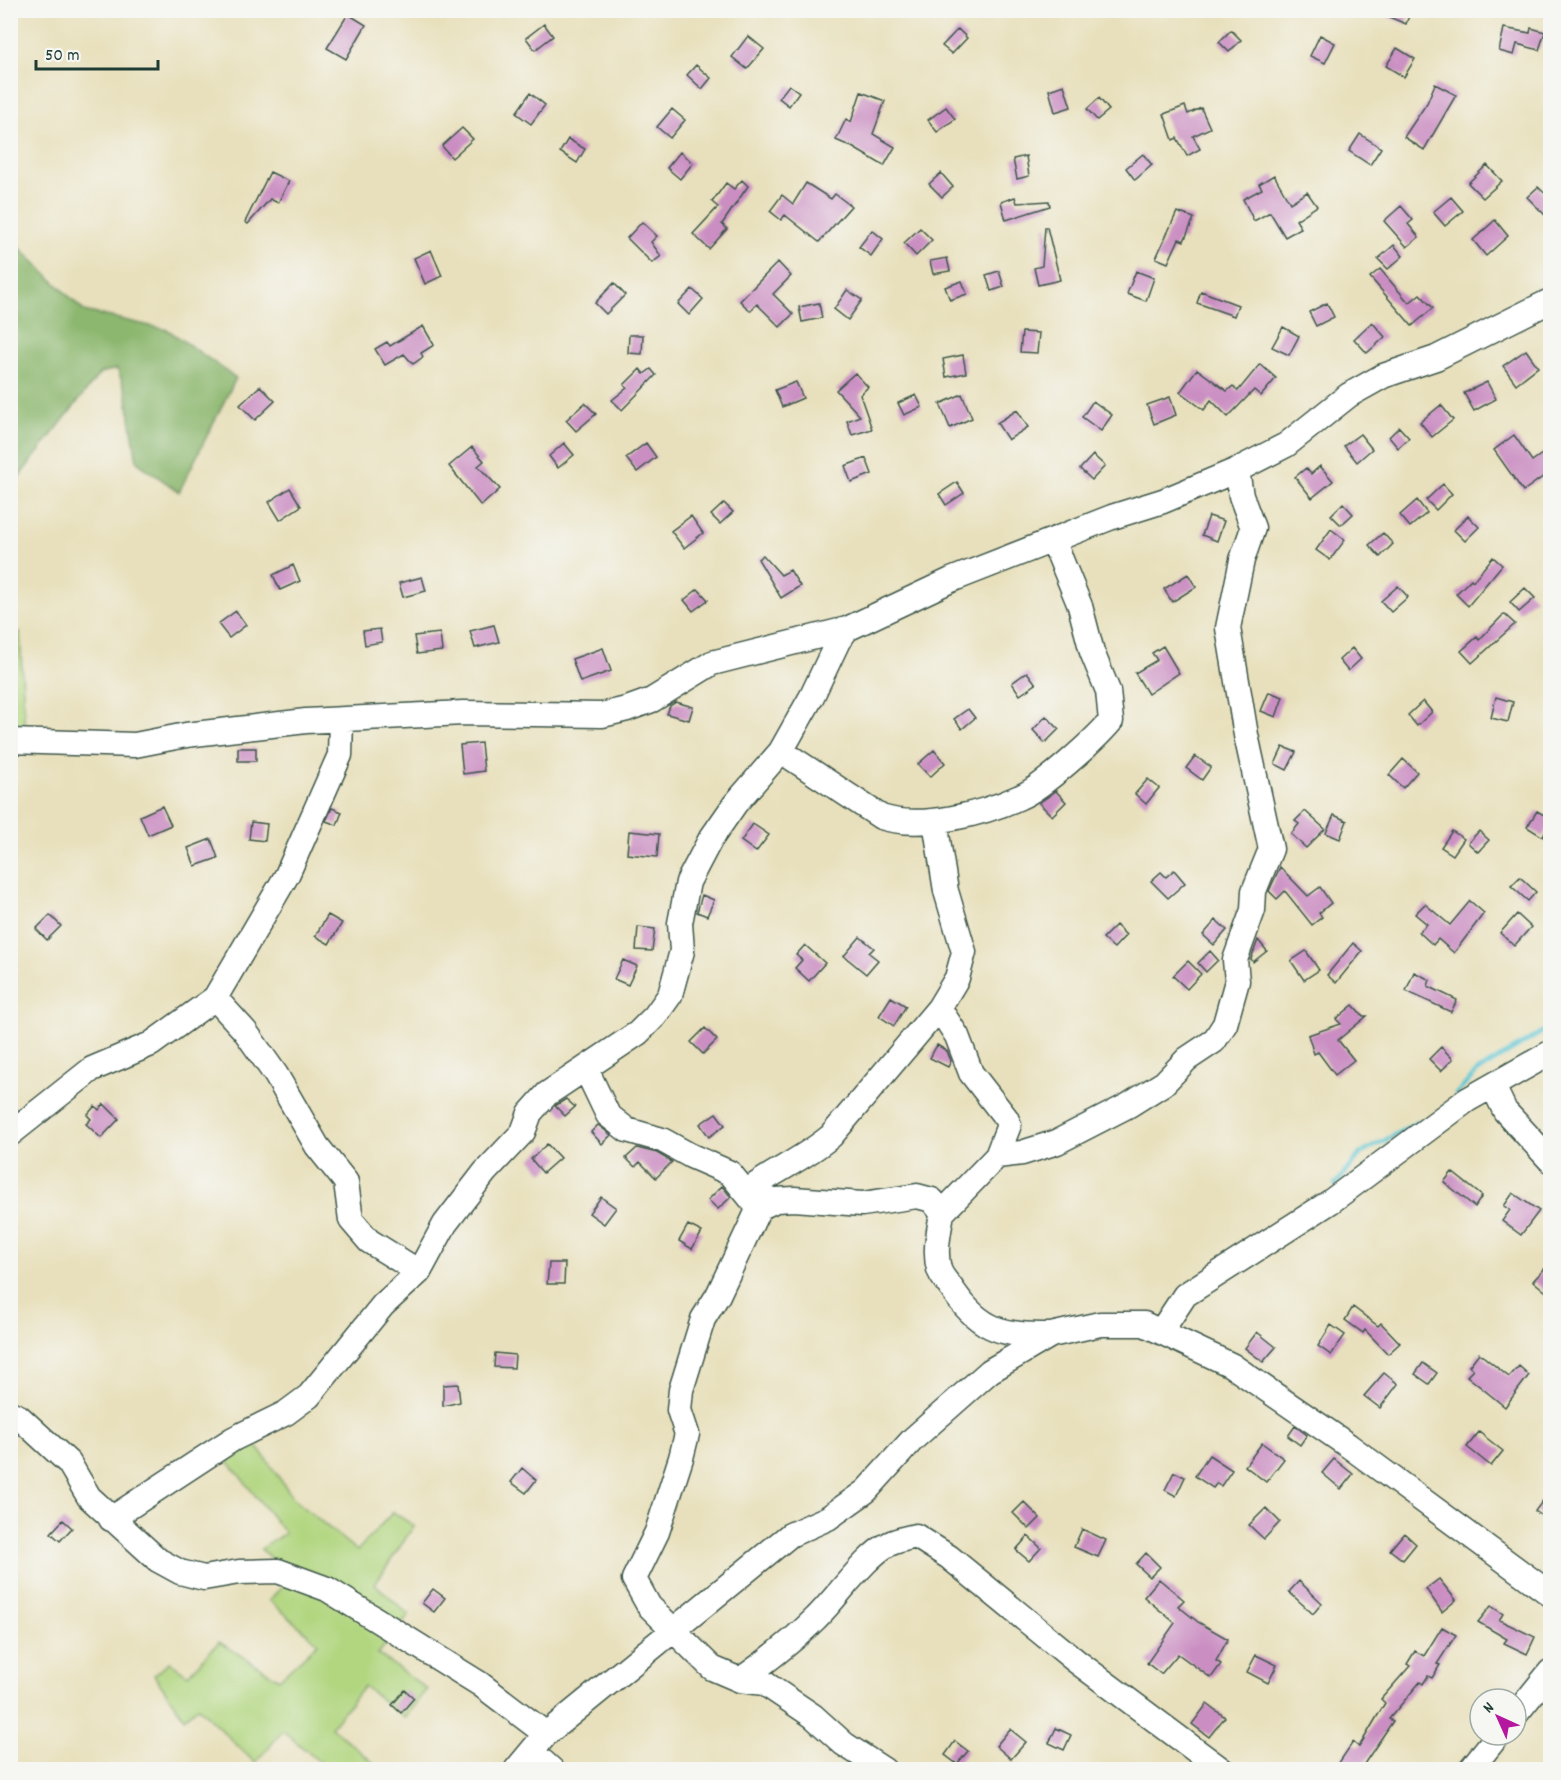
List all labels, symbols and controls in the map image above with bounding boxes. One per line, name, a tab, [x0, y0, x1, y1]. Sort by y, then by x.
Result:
scale bar	[36, 33, 158, 71]
text: 50 m	[45, 44, 80, 69]
north arrow	[1468, 1687, 1528, 1747]
text: N	[1478, 1697, 1500, 1719]

